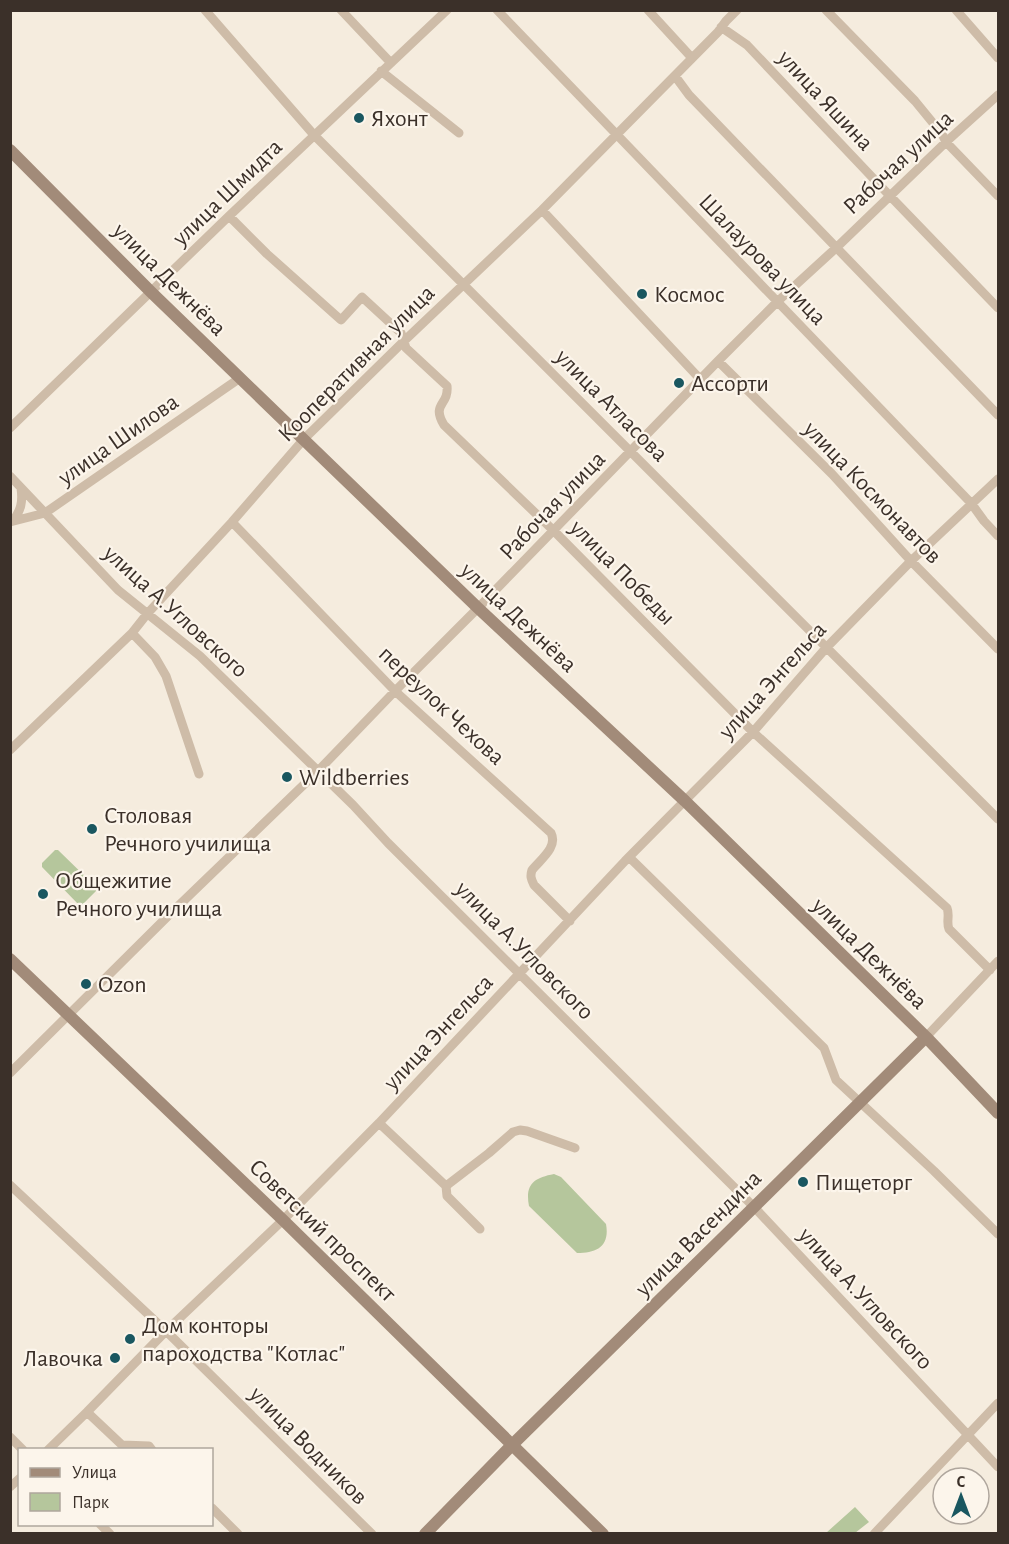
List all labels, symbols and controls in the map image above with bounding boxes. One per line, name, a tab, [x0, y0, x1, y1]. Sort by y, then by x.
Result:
street label: улица Яшина	[772, 45, 878, 156]
street label: Рабочая улица	[839, 106, 958, 219]
place label: Яхонт	[371, 107, 428, 131]
marker: Яхонт	[352, 111, 366, 125]
street label: улица Шмидта	[168, 135, 287, 251]
street label: Шалаурова улица	[694, 190, 831, 330]
street label: улица Дежнёва	[107, 218, 231, 341]
street label: Кооперативная улица	[274, 281, 440, 447]
place label: Космос	[654, 283, 725, 307]
marker: Космос	[635, 287, 649, 301]
street label: улица Атласова	[550, 344, 672, 467]
place label: Ассорти	[691, 372, 769, 396]
marker: Ассорти	[672, 376, 686, 390]
street label: улица Шилова	[53, 390, 183, 491]
street label: улица Космонавтов	[798, 416, 946, 568]
street label: Рабочая улица	[495, 447, 610, 565]
street label: улица Победы	[564, 515, 680, 630]
street label: улица А.Угловского	[98, 540, 252, 682]
street label: улица Дежнёва	[455, 557, 581, 677]
street label: улица Энгельса	[714, 618, 831, 744]
street label: переулок Чехова	[374, 642, 509, 770]
place label: Wildberries	[299, 766, 409, 790]
marker: Wildberries	[280, 770, 294, 784]
place label: Столовая Речного училища	[104, 804, 271, 856]
marker: Столовая Речного училища	[85, 822, 99, 836]
place label: Общежитие Речного училища	[55, 869, 222, 921]
street label: улица А.Угловского	[450, 876, 598, 1025]
marker: Общежитие Речного училища	[36, 887, 50, 901]
street label: улица Дежнёва	[807, 893, 931, 1014]
street label: улица Энгельса	[379, 970, 498, 1096]
place label: Ozon	[98, 973, 147, 997]
marker: Ozon	[79, 977, 93, 991]
street label: Советский проспект	[244, 1155, 401, 1307]
street label: улица Васендина	[630, 1166, 766, 1302]
place label: Пищеторг	[815, 1171, 913, 1195]
marker: Пищеторг	[796, 1175, 810, 1189]
street label: улица А.Угловского	[793, 1222, 937, 1374]
place label: Дом конторы пароходства "Котлас"	[142, 1314, 345, 1366]
marker: Дом конторы пароходства "Котлас"	[123, 1332, 137, 1346]
place label: Лавочка	[23, 1347, 103, 1371]
marker: Лавочка	[108, 1351, 122, 1365]
street label: улица Водников	[244, 1381, 372, 1509]
legend	[18, 1448, 213, 1526]
text: Улица	[72, 1464, 117, 1482]
north arrow	[931, 1466, 991, 1526]
text: С	[957, 1474, 966, 1490]
text: Парк	[72, 1494, 110, 1512]

